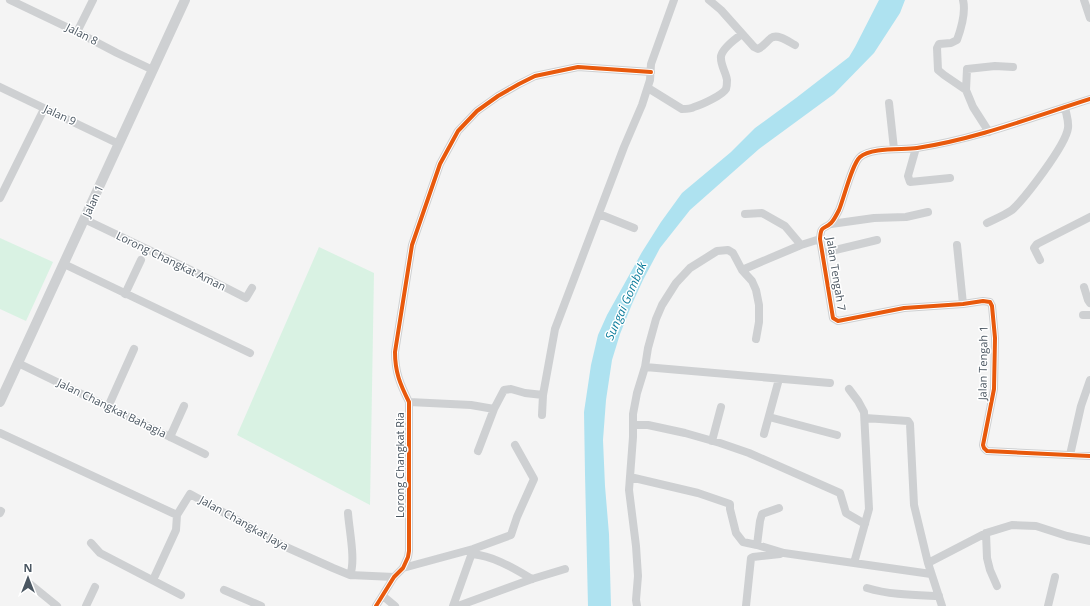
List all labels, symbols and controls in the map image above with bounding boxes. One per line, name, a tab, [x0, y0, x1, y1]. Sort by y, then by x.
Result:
street label: Jalan 8	[63, 19, 101, 48]
street label: Jalan 9	[41, 100, 79, 128]
street label: Jalan 1	[78, 182, 106, 220]
street label: Lorong Changkat Aman	[114, 227, 229, 294]
street label: Jalan Tengah 7	[823, 235, 850, 312]
water label: Sungai Gombak	[601, 258, 651, 343]
street label: Jalan Tengah 1	[974, 326, 991, 401]
street label: Jalan Changkat Bahagia	[54, 374, 169, 441]
street label: Lorong Changkat Ria	[392, 412, 407, 518]
street label: Jalan Changkat Jaya	[196, 491, 291, 553]
north arrow	[8, 558, 48, 598]
text: N	[24, 560, 32, 575]

